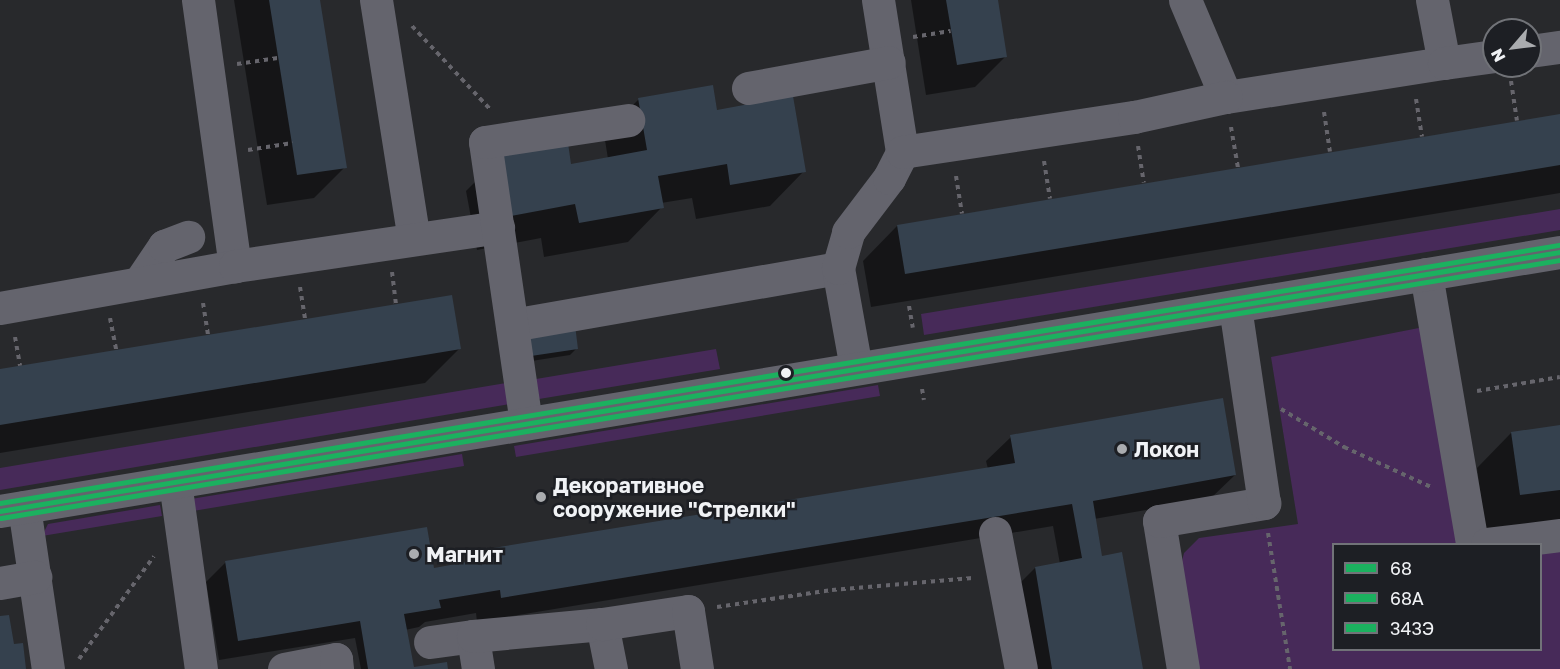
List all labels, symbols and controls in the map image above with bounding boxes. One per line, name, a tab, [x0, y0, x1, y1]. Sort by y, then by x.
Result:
north arrow	[1482, 18, 1542, 78]
text: N	[1486, 45, 1510, 66]
unlabelled marker	[780, 367, 792, 379]
place label: Локон	[1134, 436, 1199, 462]
marker: Локон	[1115, 442, 1129, 456]
place label: Декоративное сооружение "Стрелки"	[553, 472, 796, 522]
marker: Декоративное сооружение "Стрелки"	[534, 490, 548, 504]
place label: Магнит	[426, 541, 503, 567]
legend	[1332, 543, 1542, 651]
marker: Магнит	[407, 547, 421, 561]
text: 68	[1390, 557, 1412, 579]
text: 68А	[1390, 587, 1424, 609]
text: 343Э	[1390, 617, 1434, 639]

